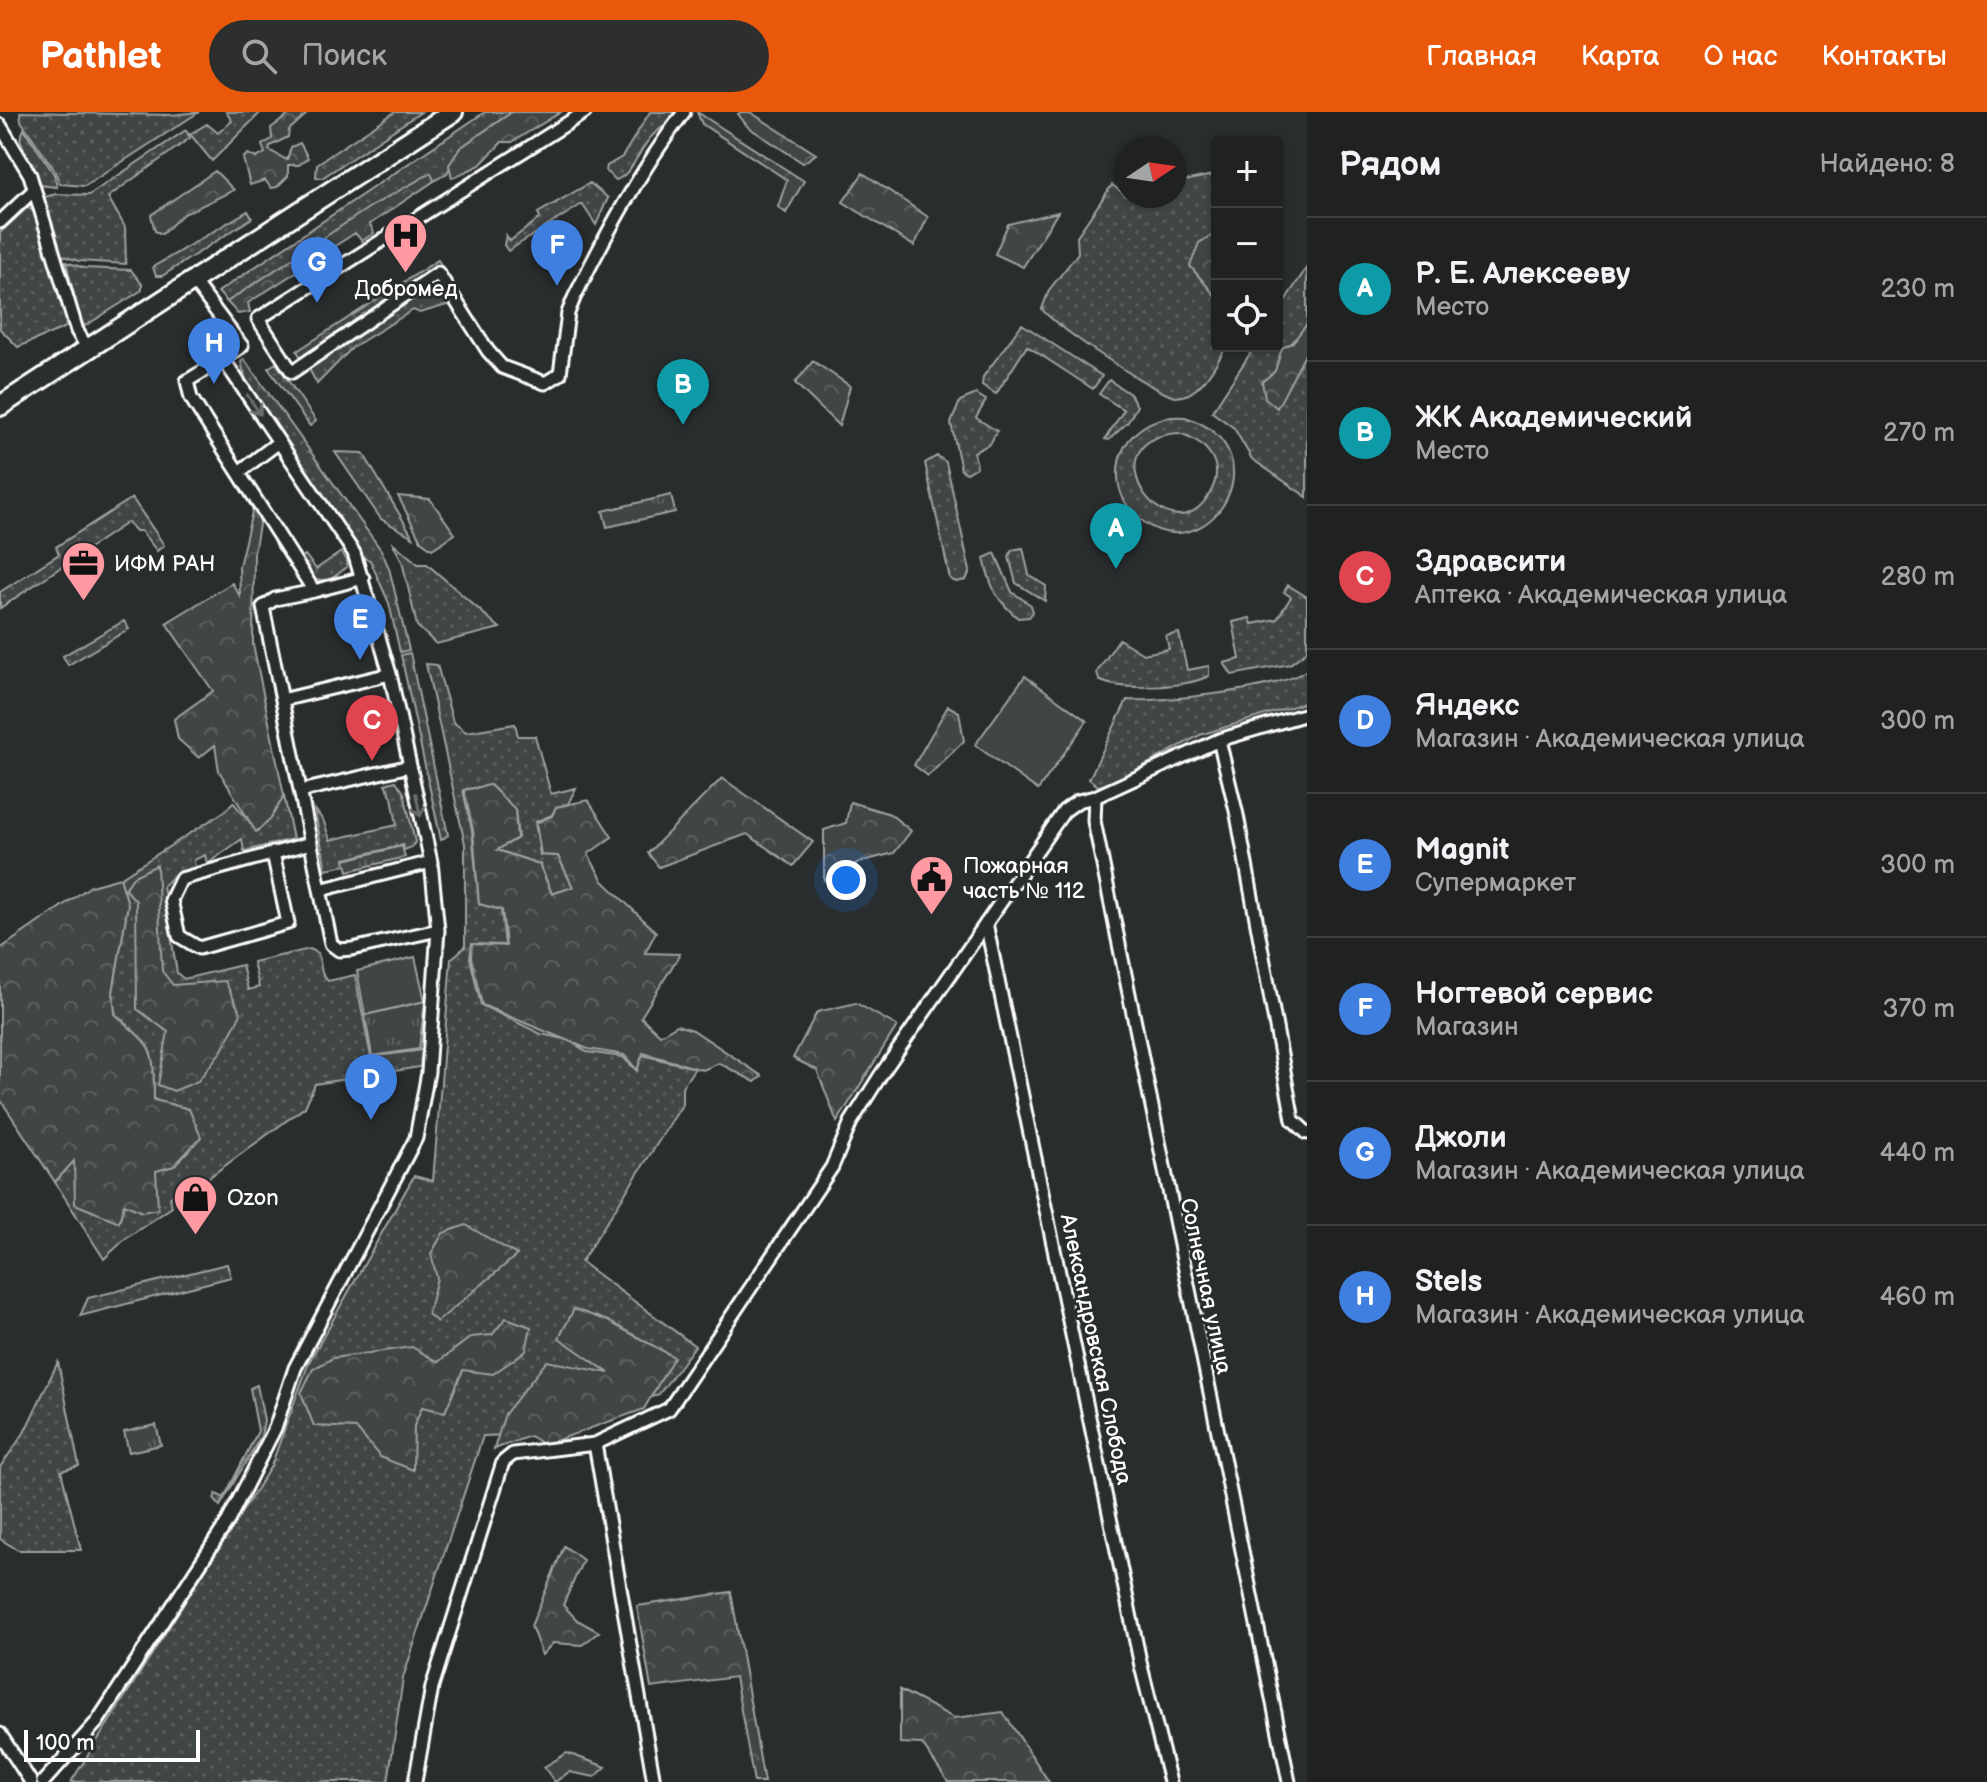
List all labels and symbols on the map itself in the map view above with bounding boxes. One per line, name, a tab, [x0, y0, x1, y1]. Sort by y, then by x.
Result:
north arrow	[1115, 136, 1187, 208]
hospital icon: Добромед	[382, 211, 430, 274]
pin: F	[531, 220, 583, 286]
pin: G	[291, 237, 343, 303]
place label: Добромед	[354, 276, 458, 303]
pin: H	[188, 318, 240, 384]
pin: B	[657, 359, 709, 425]
one-way arrow	[246, 393, 262, 416]
pin: A	[1090, 503, 1142, 569]
office icon: ИФМ РАН	[59, 539, 107, 602]
place label: ИФМ РАН	[114, 551, 215, 578]
pin: E	[334, 594, 386, 660]
pin: C	[346, 695, 398, 761]
one-way arrow	[411, 792, 426, 817]
place label: Пожарная часть № 112	[963, 853, 1085, 905]
public building icon: Пожарная часть № 112	[908, 854, 956, 917]
your location	[826, 860, 866, 900]
pin: D	[345, 1054, 397, 1120]
shop icon: Ozon	[172, 1173, 220, 1236]
place label: Ozon	[227, 1185, 279, 1212]
street label: Солнечная улица	[1174, 1196, 1237, 1377]
street label: Александровская Слобода	[1053, 1211, 1137, 1487]
scale bar	[24, 1726, 200, 1762]

